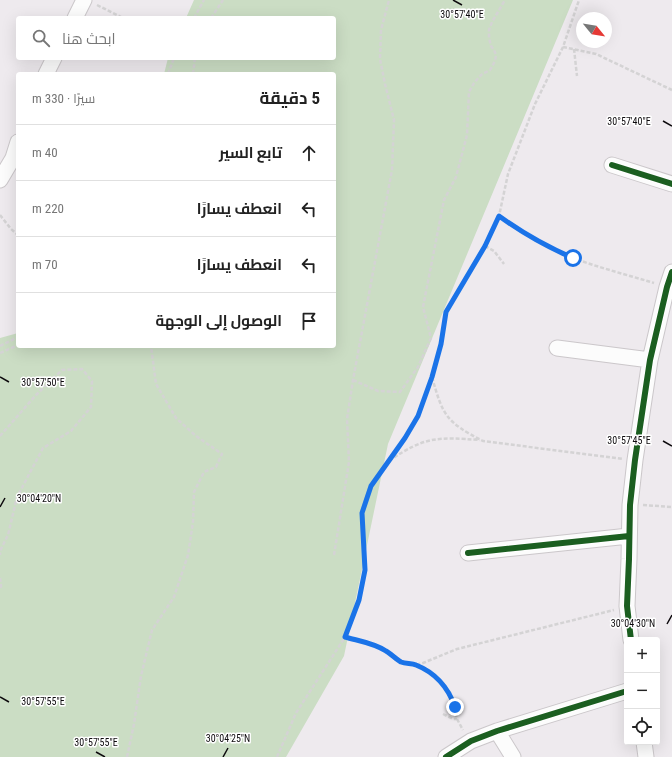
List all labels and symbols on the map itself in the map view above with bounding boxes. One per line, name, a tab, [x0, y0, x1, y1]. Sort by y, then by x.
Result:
text: 30°57'40"E	[440, 9, 484, 20]
north arrow	[576, 12, 612, 48]
text: 30°57'40"E	[607, 116, 651, 127]
route start	[564, 249, 582, 267]
text: 30°57'50"E	[21, 377, 65, 388]
text: 30°57'45"E	[607, 435, 651, 446]
text: 30°04'20"N	[17, 493, 61, 504]
text: 30°04'30"N	[611, 618, 655, 629]
text: 30°57'55"E	[21, 696, 65, 707]
route end	[446, 698, 464, 716]
text: 30°04'25"N	[206, 733, 250, 744]
text: 30°57'55"E	[74, 737, 118, 748]

